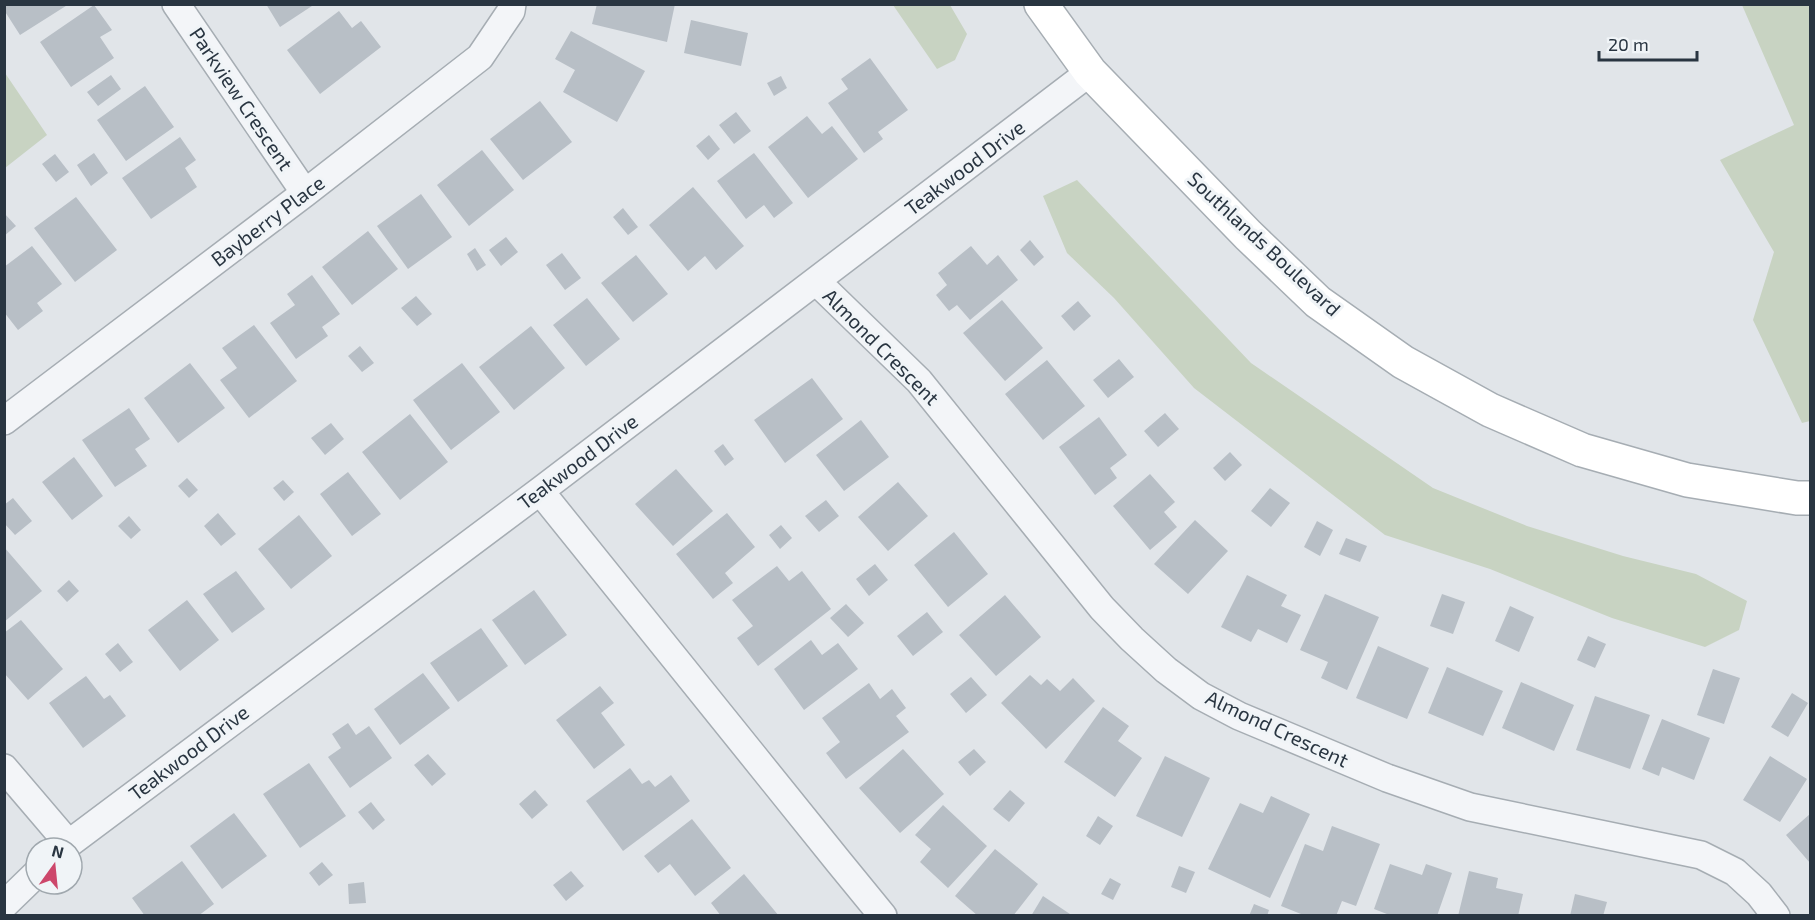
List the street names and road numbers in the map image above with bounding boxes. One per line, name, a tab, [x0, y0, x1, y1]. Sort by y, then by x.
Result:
street label: Parkview Crescent	[185, 22, 299, 175]
street label: Teakwood Drive	[900, 114, 1029, 220]
street label: Southlands Boulevard	[1183, 166, 1346, 320]
street label: Bayberry Place	[206, 170, 329, 271]
street label: Almond Crescent	[819, 283, 945, 410]
street label: Teakwood Drive	[513, 408, 642, 514]
street label: Almond Crescent	[1202, 685, 1353, 772]
street label: Teakwood Drive	[124, 699, 253, 805]

